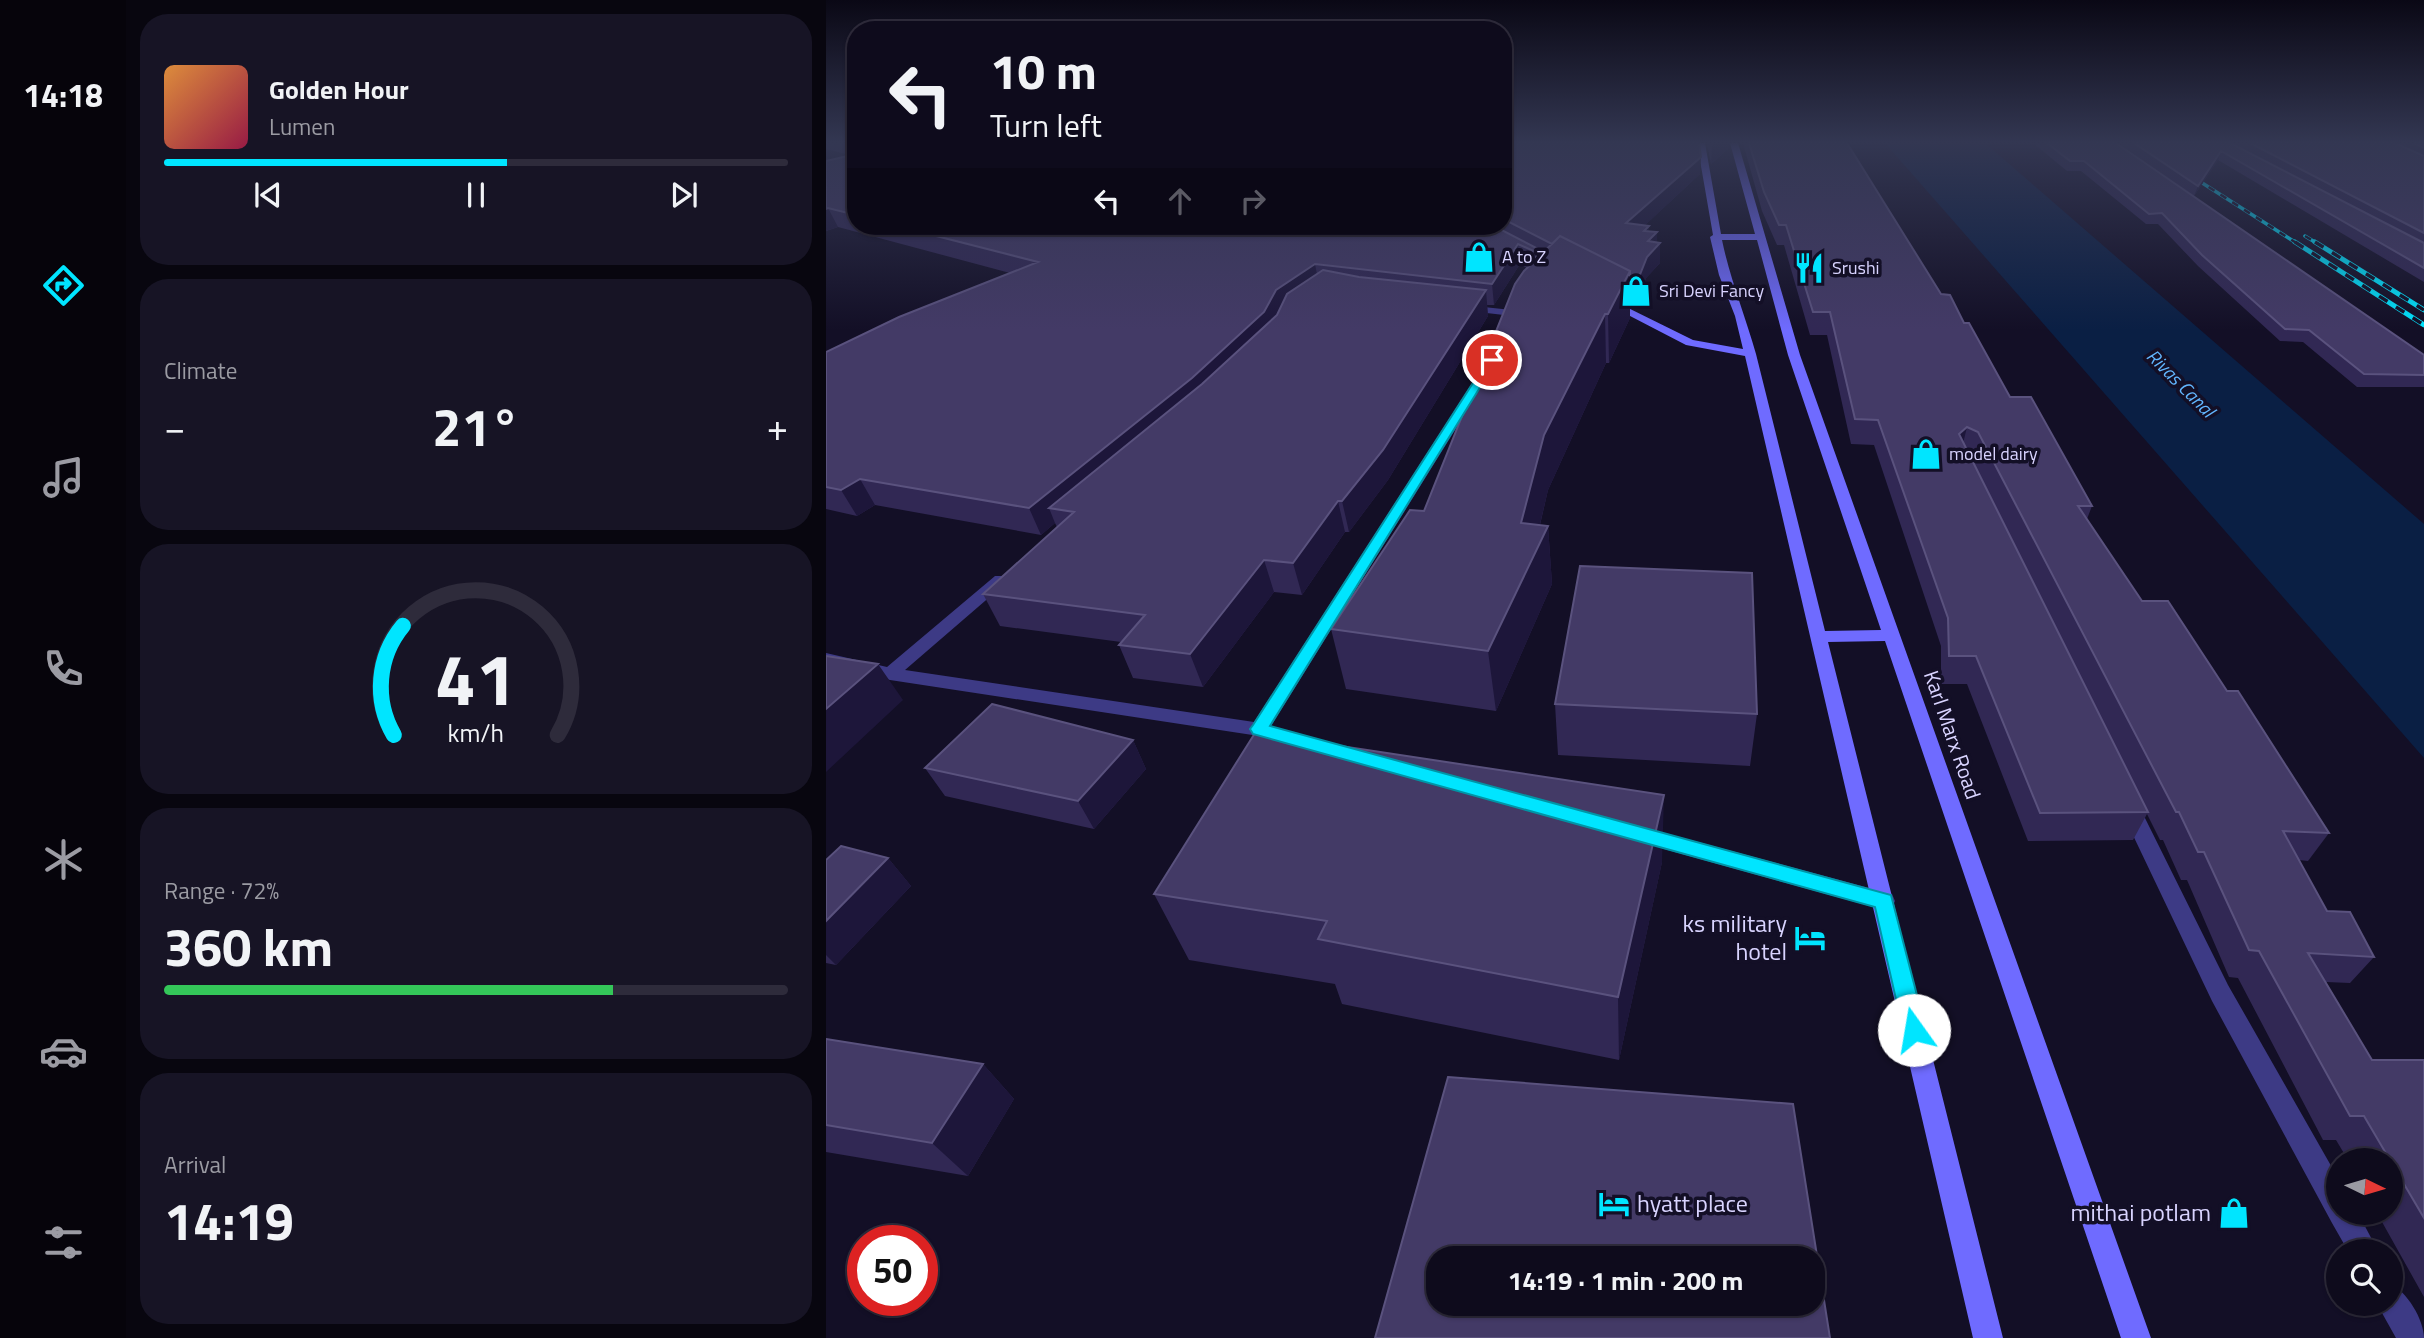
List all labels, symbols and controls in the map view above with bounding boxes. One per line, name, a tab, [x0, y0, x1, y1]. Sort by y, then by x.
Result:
text: 10 m	[990, 33, 1097, 108]
icon: left	[875, 49, 966, 140]
text: Golden Hour	[269, 70, 409, 109]
text: 14:18	[23, 71, 103, 119]
text: Turn left	[990, 101, 1102, 149]
text: Lumen	[269, 109, 335, 144]
icon: previous	[249, 176, 287, 214]
icon: pause	[457, 176, 495, 214]
icon: next	[665, 176, 703, 214]
icon: left	[1088, 182, 1126, 220]
icon: ahead	[1161, 182, 1199, 220]
icon: right	[1234, 182, 1272, 220]
shop icon: A to Z	[1462, 240, 1496, 274]
place label: A to Z	[1502, 243, 1546, 270]
restaurant icon: Srushi	[1792, 251, 1826, 285]
place label: Srushi	[1832, 254, 1880, 281]
icon: directions	[39, 261, 88, 310]
shop icon: Sri Devi Fancy	[1619, 274, 1653, 308]
place label: Sri Devi Fancy	[1659, 277, 1764, 304]
pin	[1462, 330, 1522, 390]
icon: arrive	[1473, 341, 1511, 379]
water label: Rivas Canal	[2140, 342, 2224, 425]
text: Climate	[164, 353, 237, 388]
text: 21°	[432, 387, 520, 466]
text: −	[164, 398, 185, 456]
text: +	[767, 398, 788, 456]
shop icon: model dairy	[1909, 437, 1943, 471]
place label: model dairy	[1949, 440, 2038, 467]
icon: music	[39, 453, 88, 502]
text: 41	[435, 623, 517, 733]
icon: phone	[39, 644, 88, 693]
street label: Karl Marx Road	[1916, 666, 1990, 803]
text: km/h	[448, 714, 504, 752]
icon: climate	[39, 835, 88, 884]
text: Range · 72%	[164, 873, 279, 908]
place label: ks military hotel	[1683, 905, 1787, 969]
text: 360 km	[164, 907, 333, 986]
hotel icon: ks military hotel	[1793, 921, 1827, 955]
position arrow	[1877, 993, 1951, 1067]
icon: car	[39, 1027, 88, 1076]
text: Arrival	[164, 1147, 226, 1182]
north arrow	[2326, 1148, 2403, 1225]
map controls	[2326, 1148, 2403, 1316]
text: 14:19	[164, 1181, 294, 1260]
place label: hyatt place	[1637, 1185, 1748, 1221]
hotel icon: hyatt place	[1597, 1187, 1631, 1221]
place label: mithai potlam	[2071, 1194, 2211, 1230]
shop icon: mithai potlam	[2217, 1196, 2251, 1230]
icon: filters	[39, 1218, 88, 1267]
speed limit sign: 50	[847, 1225, 938, 1316]
button: search	[2326, 1239, 2403, 1316]
text: 14:19 · 1 min · 200 m	[1508, 1261, 1743, 1300]

